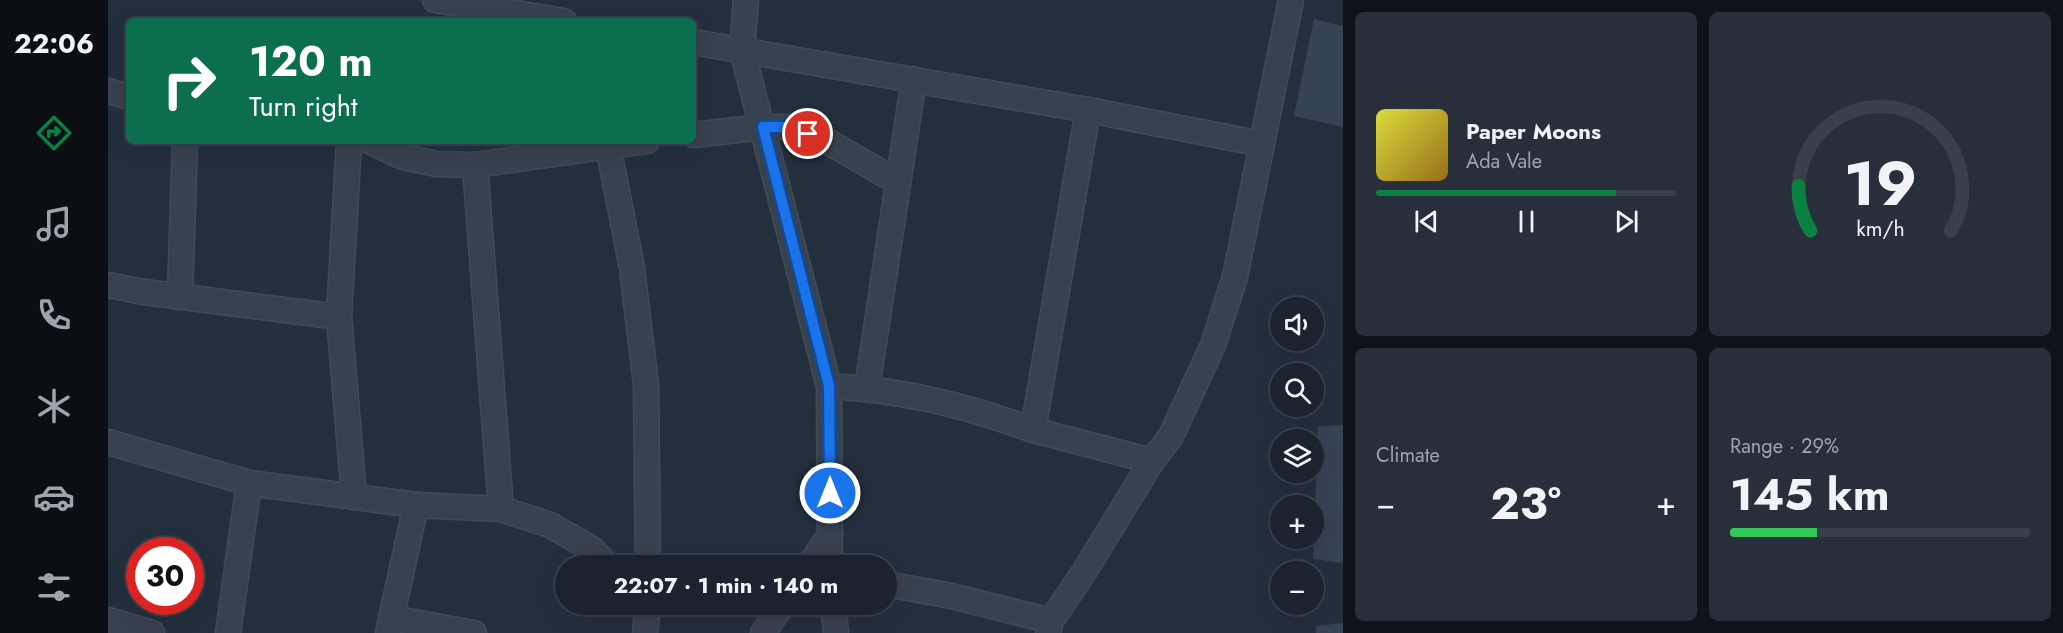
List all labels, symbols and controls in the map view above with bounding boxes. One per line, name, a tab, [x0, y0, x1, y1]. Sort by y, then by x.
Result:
text: 22:06	[14, 24, 94, 63]
text: 120 m	[249, 31, 373, 92]
icon: right	[150, 42, 228, 120]
text: Turn right	[249, 87, 357, 126]
pin	[782, 108, 833, 159]
icon: directions	[33, 112, 75, 154]
text: Paper Moons	[1466, 115, 1601, 147]
icon: arrive	[791, 117, 824, 150]
text: 19	[1843, 138, 1917, 228]
text: Ada Vale	[1466, 147, 1542, 176]
icon: music	[33, 203, 75, 245]
icon: previous	[1410, 205, 1443, 238]
icon: pause	[1510, 205, 1543, 238]
icon: next	[1610, 205, 1643, 238]
text: km/h	[1856, 213, 1904, 244]
icon: phone	[33, 294, 75, 336]
map controls	[1270, 297, 1324, 615]
button: sound	[1270, 297, 1324, 351]
button: search	[1270, 363, 1324, 417]
icon: climate	[33, 385, 75, 427]
button: layers	[1270, 429, 1324, 483]
text: Range · 29%	[1730, 432, 1839, 461]
text: Climate	[1376, 441, 1440, 470]
position arrow	[798, 461, 862, 525]
text: 145 km	[1730, 462, 1890, 527]
text: 23°	[1490, 471, 1561, 536]
icon: car	[33, 476, 75, 518]
text: −	[1376, 480, 1395, 527]
text: +	[1656, 480, 1676, 527]
button: +	[1270, 495, 1324, 549]
speed limit sign: 30	[126, 537, 204, 615]
button: −	[1270, 561, 1324, 615]
icon: filters	[33, 566, 75, 608]
text: 22:07 · 1 min · 140 m	[614, 569, 838, 601]

